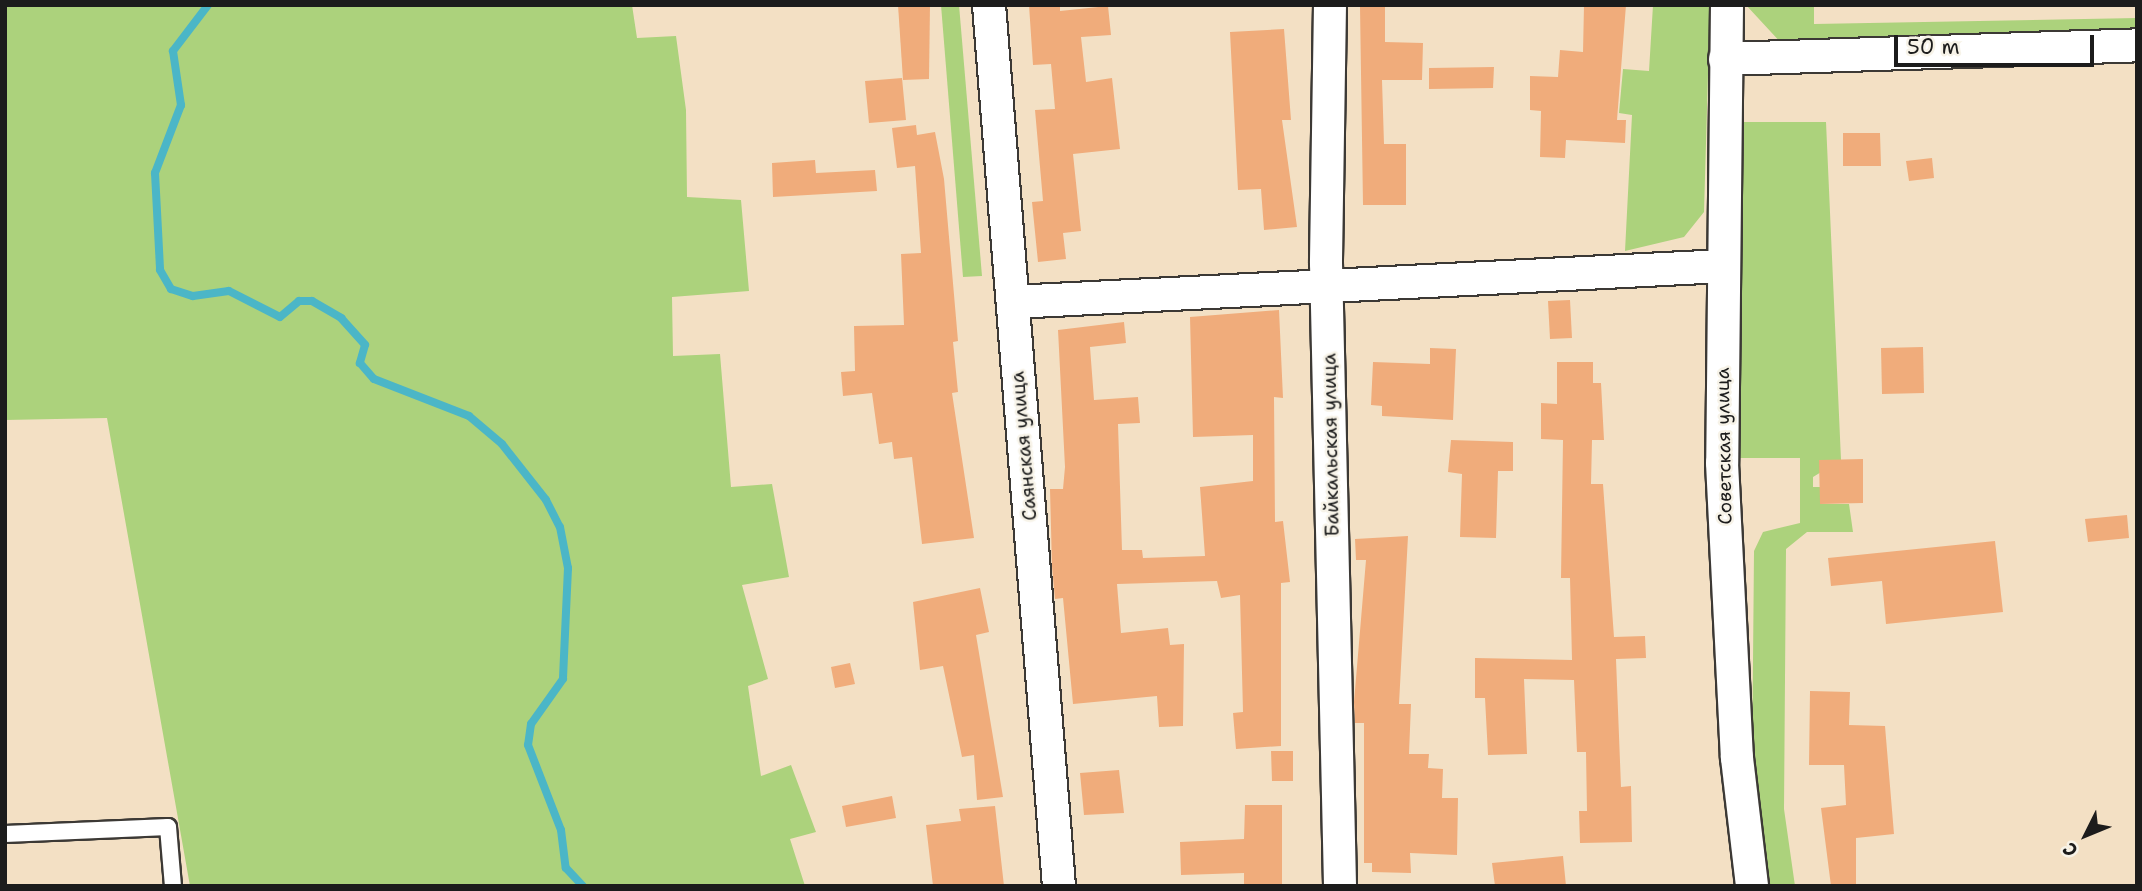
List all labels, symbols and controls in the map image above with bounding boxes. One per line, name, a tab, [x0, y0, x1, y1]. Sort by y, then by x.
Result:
scale bar	[1897, 21, 2096, 65]
text: 50 m	[1907, 33, 1960, 61]
street label: Байкальская улица	[1318, 353, 1344, 537]
street label: Советская улица	[1711, 367, 1737, 525]
street label: Саянская улица	[1006, 370, 1042, 522]
north arrow	[2051, 800, 2121, 870]
text: С	[2057, 837, 2083, 862]

